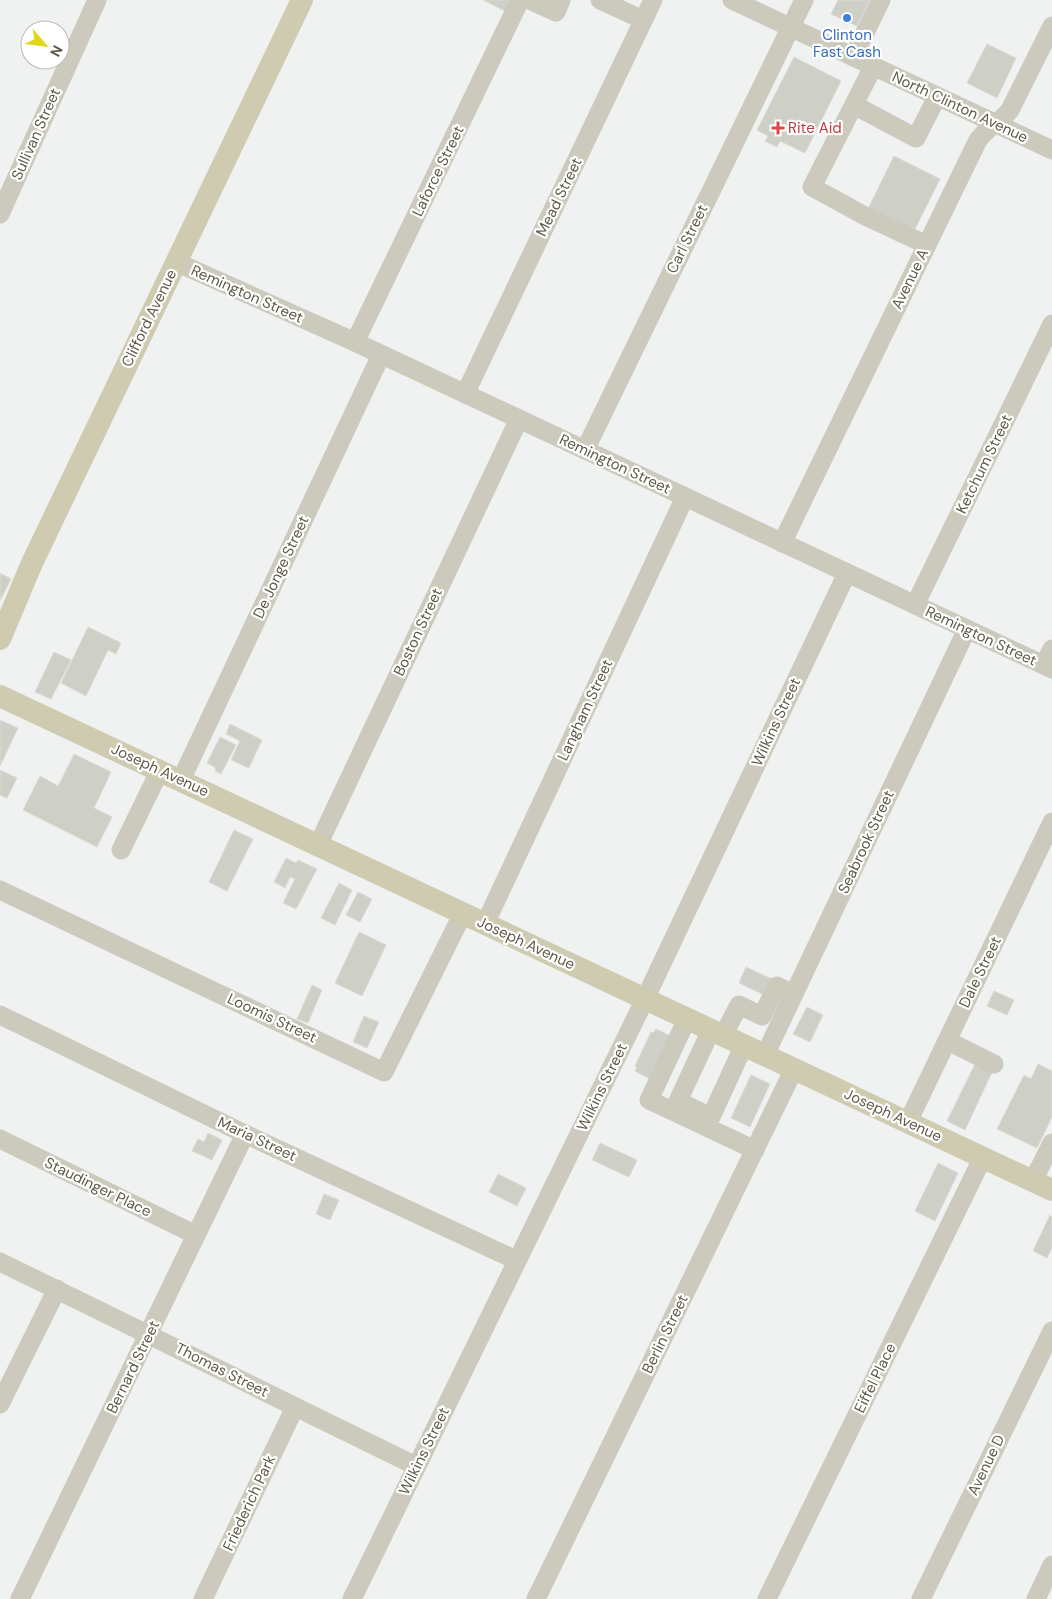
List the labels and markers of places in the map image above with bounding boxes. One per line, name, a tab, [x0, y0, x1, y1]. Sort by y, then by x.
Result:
marker: Clinton Fast Cash	[841, 12, 853, 24]
place label: Clinton Fast Cash	[813, 25, 881, 62]
place label: Rite Aid	[788, 118, 842, 138]
marker: Rite Aid	[772, 122, 784, 134]

